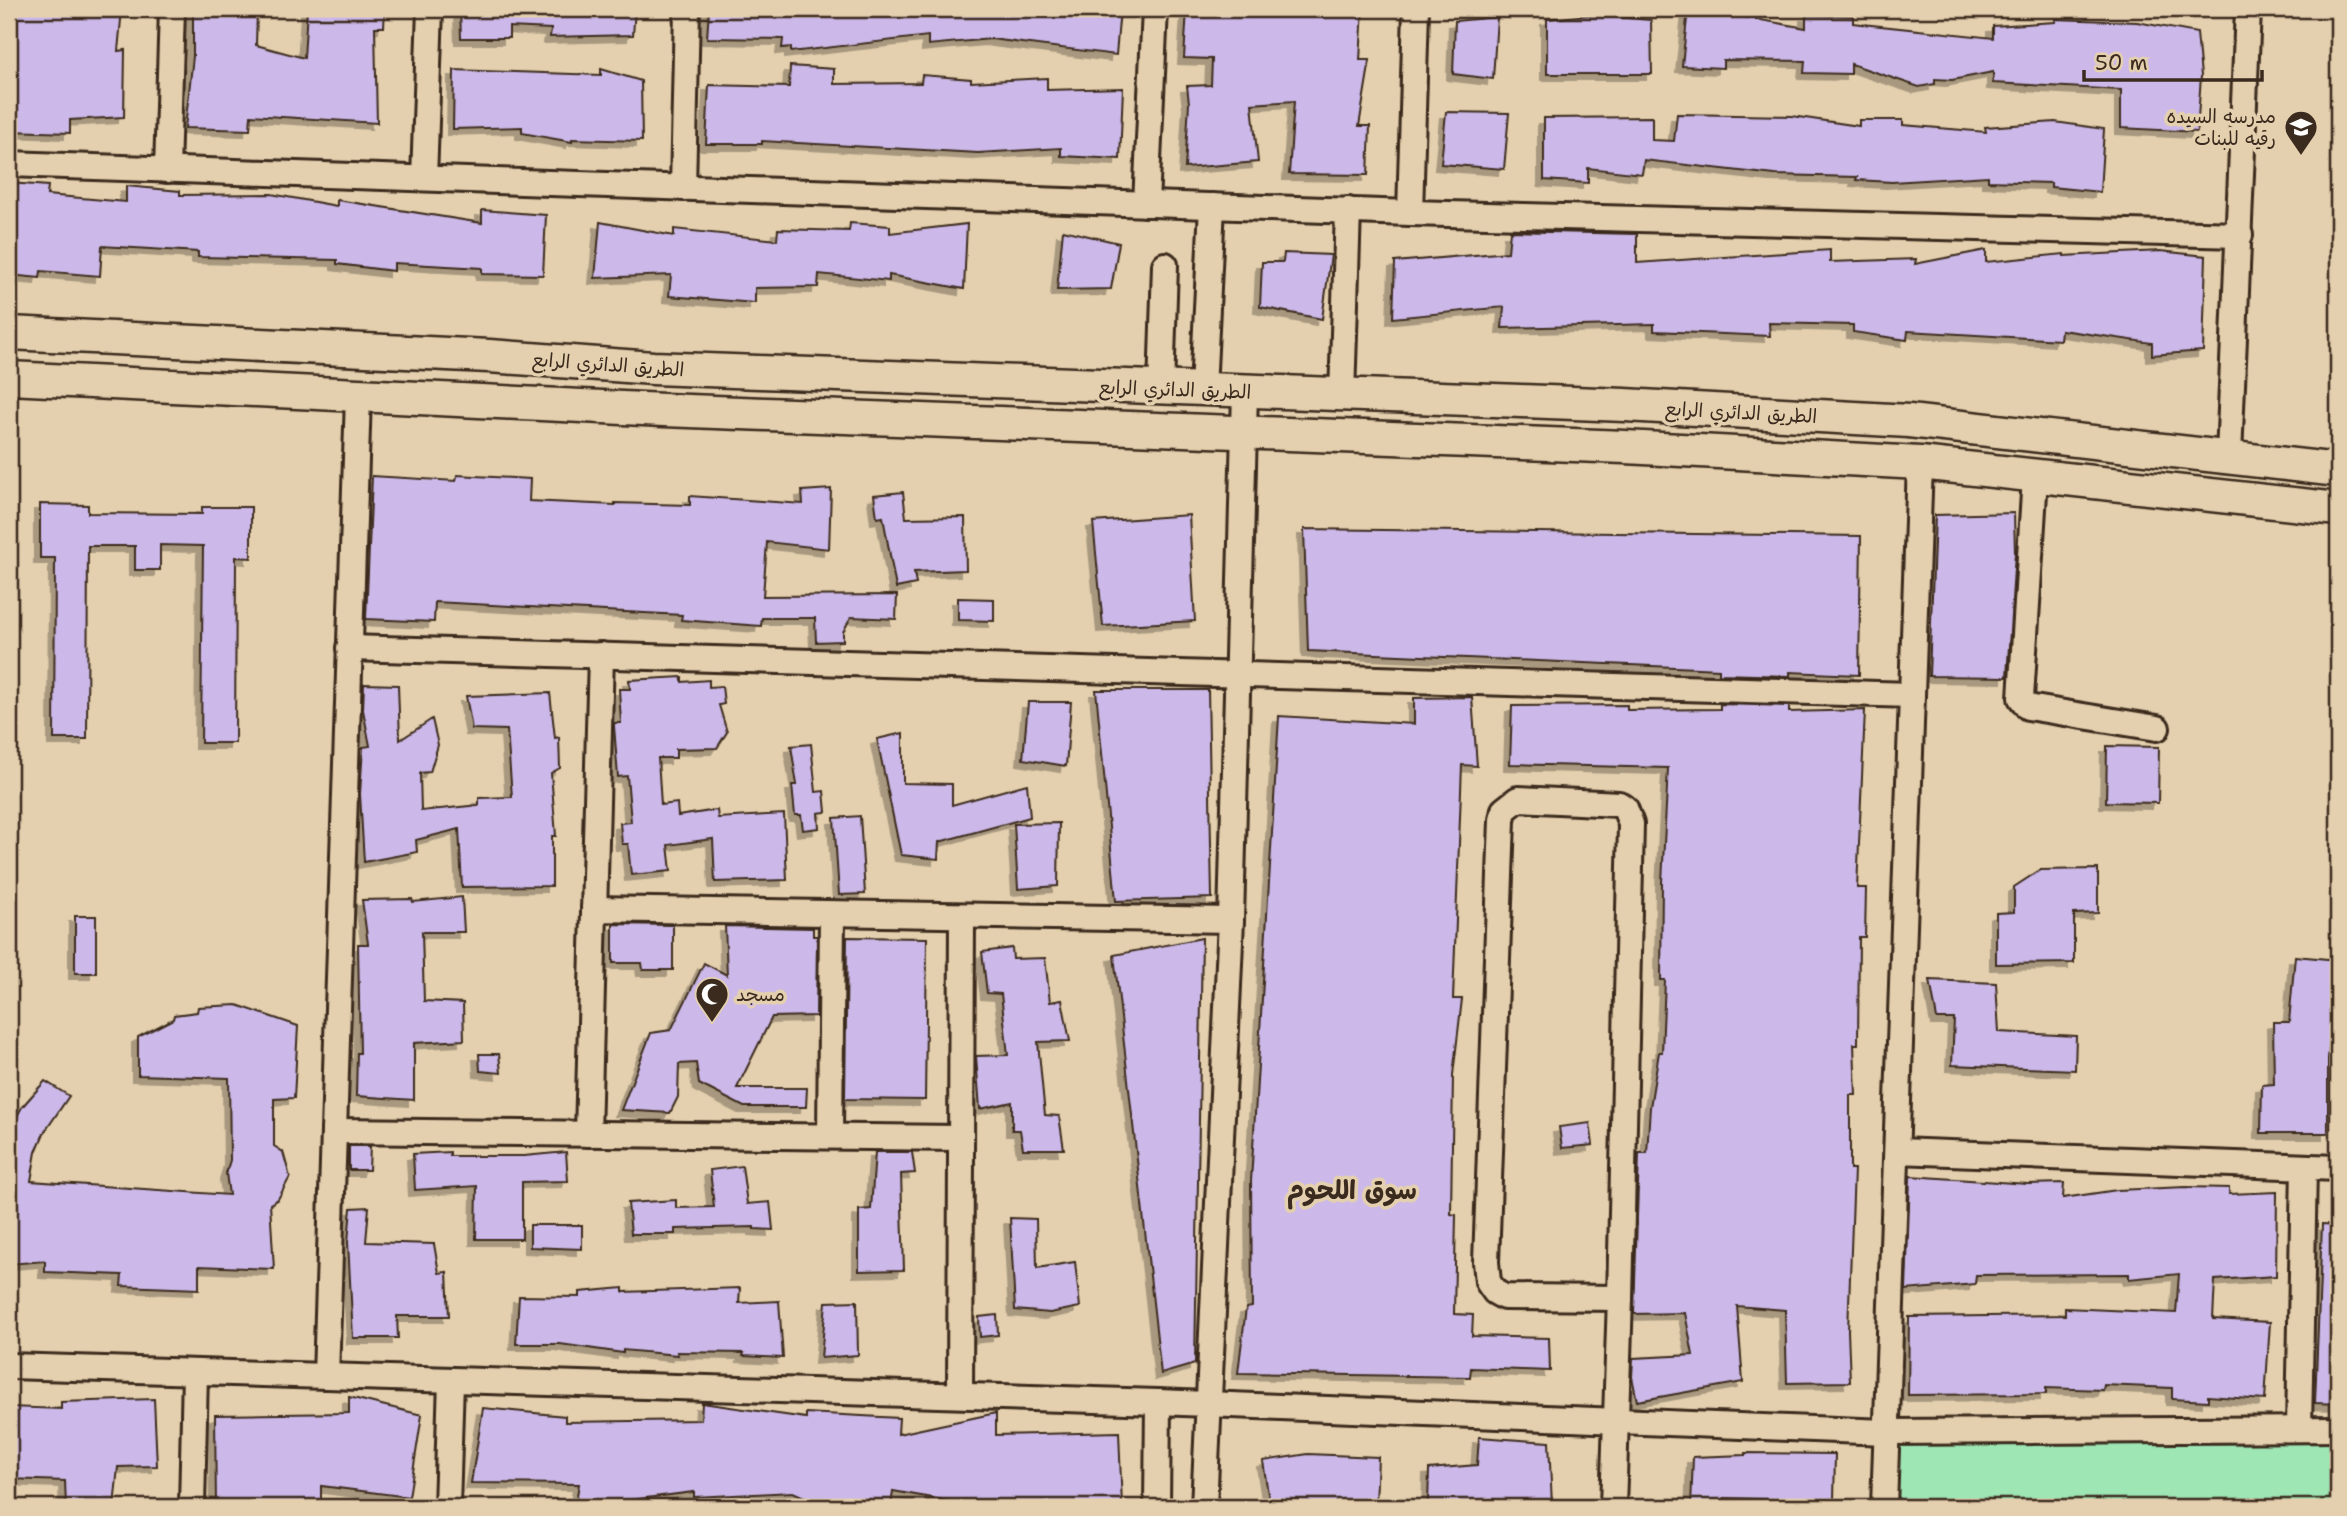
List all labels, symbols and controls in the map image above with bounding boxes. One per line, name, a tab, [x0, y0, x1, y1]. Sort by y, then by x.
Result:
scale bar	[2084, 38, 2263, 82]
text: 50 m	[2095, 49, 2148, 77]
place label: مدرسه السيده رقيه للبنات	[2166, 104, 2276, 151]
school or university icon: مدرسه السيده رقيه للبنات	[2282, 108, 2320, 157]
street label: الطريق الدائري الرابع	[531, 347, 685, 384]
street label: الطريق الدائري الرابع	[1098, 374, 1252, 407]
street label: الطريق الدائري الرابع	[1664, 396, 1818, 431]
mosque icon: مسجد	[693, 975, 731, 1024]
place label: مسجد	[736, 982, 785, 1007]
district label: سوق اللحوم	[1287, 1172, 1417, 1210]

